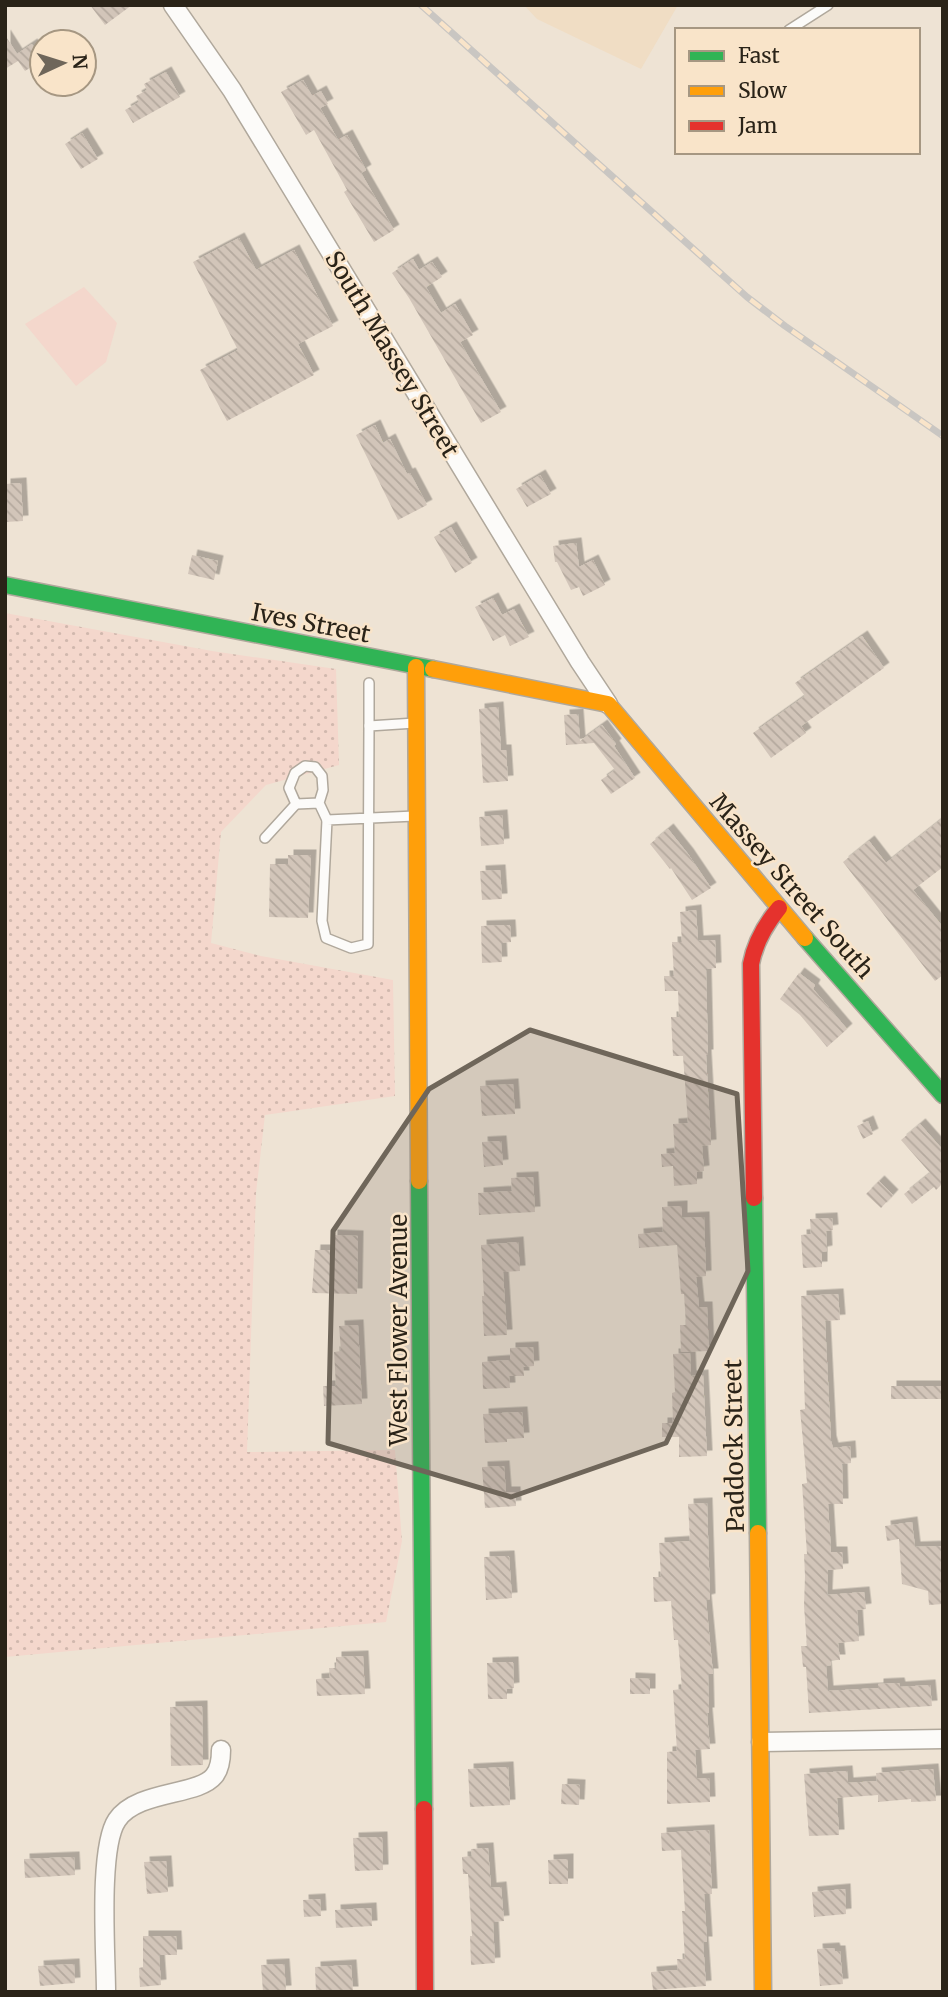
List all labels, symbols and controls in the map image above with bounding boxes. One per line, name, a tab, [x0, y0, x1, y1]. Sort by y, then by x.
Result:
north arrow	[28, 28, 98, 98]
legend	[675, 28, 920, 154]
text: Fast	[738, 42, 780, 69]
text: N	[67, 53, 92, 70]
text: Slow	[738, 77, 787, 104]
text: Jam	[737, 112, 777, 139]
street label: South Massey Street	[318, 245, 466, 463]
street label: Ives Street	[249, 596, 374, 650]
street label: Massey Street South	[703, 787, 881, 985]
street label: West Flower Avenue	[383, 1214, 414, 1447]
street label: Paddock Street	[717, 1358, 751, 1533]

